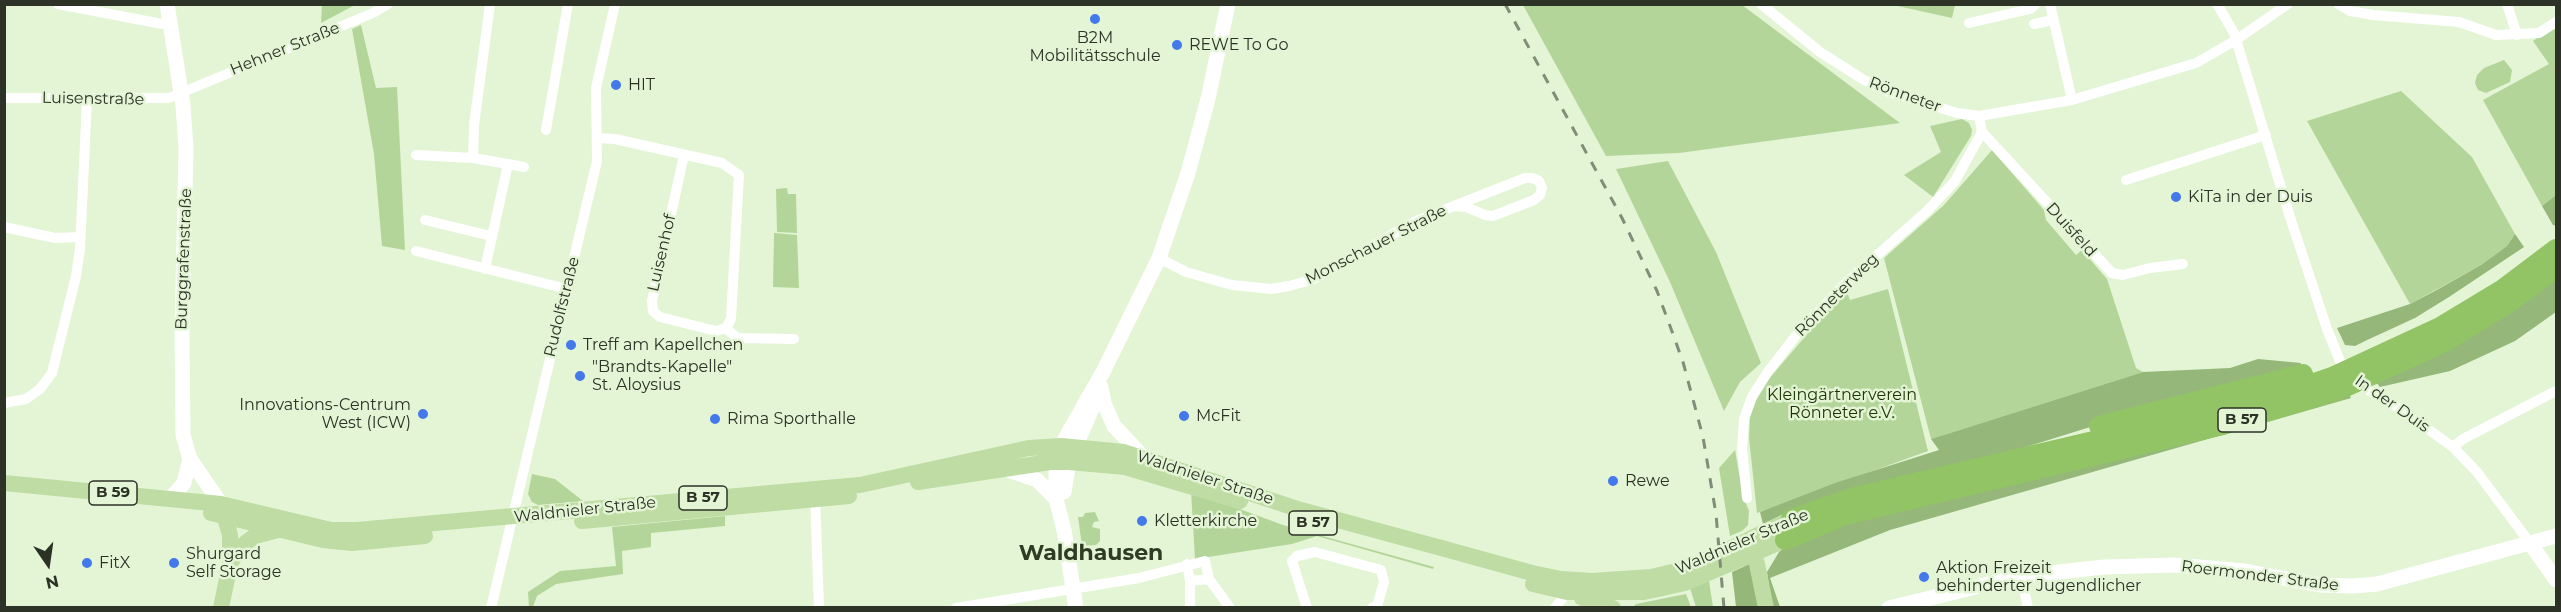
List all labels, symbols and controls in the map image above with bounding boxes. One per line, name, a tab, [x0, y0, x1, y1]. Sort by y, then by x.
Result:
marker: B2M Mobilitätsschule	[1088, 12, 1102, 26]
street label: Hehner Straße	[227, 18, 343, 80]
place label: B2M Mobilitätsschule	[1029, 28, 1161, 66]
place label: REWE To Go	[1189, 35, 1288, 55]
marker: REWE To Go	[1170, 38, 1184, 52]
street label: Rönneter	[1866, 73, 1944, 117]
place label: HIT	[628, 75, 655, 95]
marker: HIT	[609, 78, 623, 92]
street label: Luisenstraße	[42, 89, 144, 109]
place label: KiTa in der Duis	[2188, 187, 2313, 207]
street label: Burggrafenstraße	[172, 188, 196, 330]
marker: KiTa in der Duis	[2169, 190, 2183, 204]
street label: Duisfeld	[2042, 199, 2100, 261]
street label: Monschauer Straße	[1302, 201, 1450, 289]
street label: Luisenhof	[644, 212, 680, 294]
street label: Rönneterweg	[1791, 249, 1883, 341]
street label: Rudolfstraße	[540, 255, 584, 359]
place label: Treff am Kapellchen	[583, 335, 743, 355]
marker: Treff am Kapellchen	[564, 338, 578, 352]
place label: "Brandts-Kapelle" St. Aloysius	[592, 357, 732, 395]
marker: "Brandts-Kapelle" St. Aloysius	[573, 369, 587, 383]
street label: In der Duis	[2351, 371, 2433, 437]
park label: Kleingärtnerverein Rönneter e.V.	[1767, 385, 1917, 423]
place label: Innovations-Centrum West (ICW)	[239, 395, 411, 433]
place label: McFit	[1196, 406, 1241, 426]
marker: Innovations-Centrum West (ICW)	[416, 407, 430, 421]
road number: B 57	[2218, 408, 2266, 432]
place label: Rima Sporthalle	[727, 409, 856, 429]
marker: McFit	[1177, 409, 1191, 423]
marker: Rima Sporthalle	[708, 412, 722, 426]
street label: Waldnieler Straße	[1134, 447, 1276, 509]
place label: Rewe	[1625, 471, 1670, 491]
marker: Rewe	[1606, 474, 1620, 488]
road number: B 59	[89, 481, 137, 505]
road number: B 57	[679, 486, 727, 510]
street label: Waldnieler Straße	[513, 493, 657, 527]
street label: Waldnieler Straße	[1673, 505, 1811, 579]
place label: Kletterkirche	[1154, 511, 1257, 531]
road number: B 57	[1289, 511, 1337, 535]
marker: Kletterkirche	[1135, 514, 1149, 528]
north arrow	[18, 534, 78, 594]
district label: Waldhausen	[1019, 541, 1163, 567]
place label: Shurgard Self Storage	[186, 544, 281, 582]
place label: FitX	[99, 553, 130, 573]
marker: FitX	[80, 556, 94, 570]
marker: Shurgard Self Storage	[167, 556, 181, 570]
street label: Roermonder Straße	[2180, 557, 2340, 595]
place label: Aktion Freizeit behinderter Jugendlicher	[1936, 558, 2142, 596]
marker: Aktion Freizeit behinderter Jugendlicher	[1917, 570, 1931, 584]
text: N	[44, 571, 61, 593]

